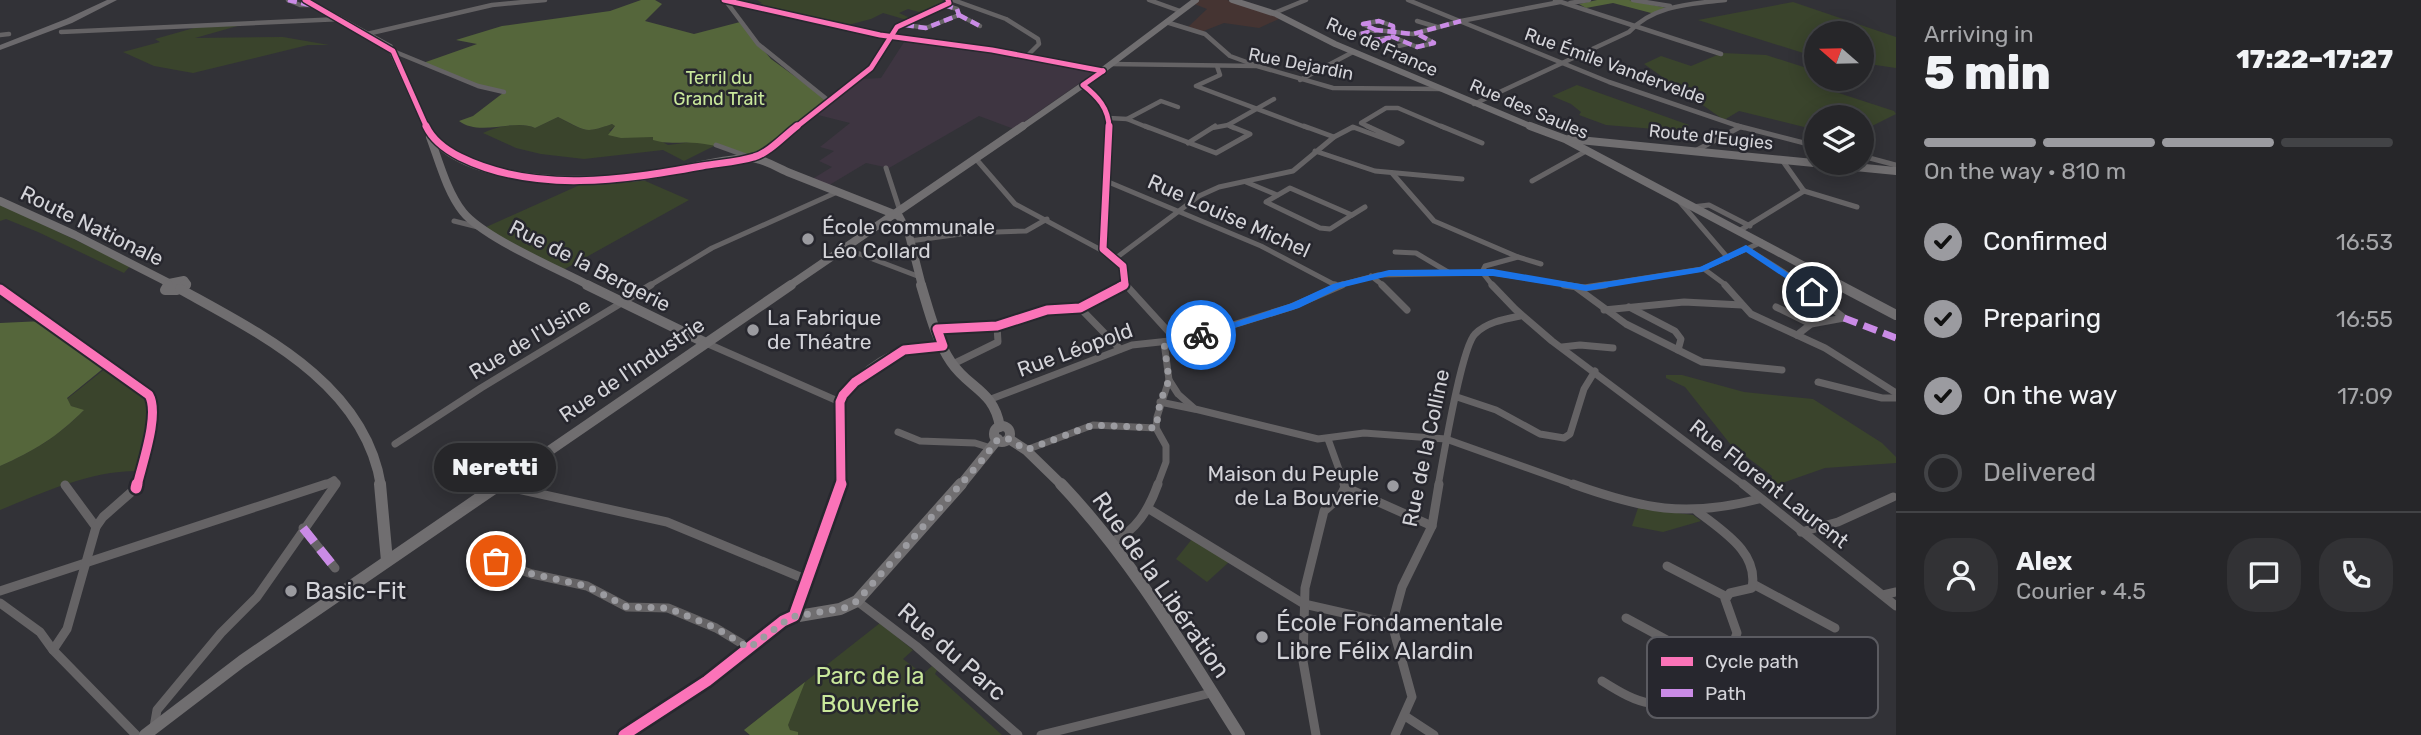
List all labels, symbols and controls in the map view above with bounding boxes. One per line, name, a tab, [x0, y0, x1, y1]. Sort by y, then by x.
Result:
street label: Rue de France	[1323, 13, 1441, 81]
text: Arriving in	[1924, 20, 2034, 48]
north arrow	[1804, 21, 1874, 91]
map controls	[1804, 21, 1874, 175]
street label: Rue Émile Vandervelde	[1522, 23, 1708, 109]
street label: Rue Dejardin	[1247, 43, 1355, 85]
text: 17:22–17:27	[2236, 44, 2393, 75]
text: 5 min	[1924, 46, 2051, 101]
park label: Terril du Grand Trait	[673, 67, 765, 110]
street label: Rue des Saules	[1466, 74, 1592, 144]
button: layers	[1804, 105, 1874, 175]
street label: Route d'Eugies	[1648, 120, 1774, 154]
text: On the way · 810 m	[1924, 157, 2126, 185]
street label: Rue Louise Michel	[1144, 168, 1314, 263]
street label: Route Nationale	[17, 180, 168, 271]
street label: Rue de la Bergerie	[506, 214, 675, 317]
place label: École communale Léo Collard	[822, 214, 995, 263]
icon: check	[1924, 223, 1962, 261]
text: Confirmed	[1983, 226, 2108, 257]
text: 16:53	[2336, 228, 2393, 256]
marker: École communale Léo Collard	[800, 231, 816, 247]
pin	[1782, 262, 1842, 322]
icon: home	[1793, 273, 1831, 311]
street label: Rue de l'Usine	[464, 293, 595, 385]
courier	[1166, 300, 1236, 370]
icon: check	[1924, 300, 1962, 338]
text: Preparing	[1983, 303, 2101, 334]
place label: La Fabrique de Théatre	[767, 305, 881, 354]
text: 16:55	[2336, 305, 2393, 333]
street label: Rue de l'Industrie	[554, 312, 709, 427]
icon: bike	[1182, 316, 1220, 354]
street label: Rue Léopold	[1014, 317, 1136, 382]
marker: La Fabrique de Théatre	[745, 322, 761, 338]
street label: Rue de la Colline	[1397, 367, 1454, 529]
icon: check	[1924, 377, 1962, 415]
text: On the way	[1983, 380, 2117, 411]
text: 17:09	[2337, 382, 2393, 410]
street label: Rue Florent Laurent	[1685, 414, 1854, 553]
callout: Neretti	[435, 442, 557, 491]
text: Neretti	[452, 453, 538, 481]
text: Delivered	[1983, 457, 2096, 488]
place label: Maison du Peuple de La Bouverie	[1208, 461, 1379, 510]
marker: Maison du Peuple de La Bouverie	[1385, 478, 1401, 494]
street label: Rue de la Libération	[1086, 487, 1236, 683]
pin	[466, 531, 526, 591]
button: person	[1924, 538, 1998, 612]
button: chat	[2227, 538, 2301, 612]
button: phone	[2319, 538, 2393, 612]
icon: bag	[477, 542, 515, 580]
text: Alex	[2016, 546, 2072, 577]
place label: Basic-Fit	[305, 577, 406, 605]
text: Courier · 4.5	[2016, 577, 2146, 605]
marker: Basic-Fit	[283, 583, 299, 599]
street label: Rue du Parc	[892, 597, 1012, 707]
place label: École Fondamentale Libre Félix Alardin	[1276, 609, 1503, 665]
marker: École Fondamentale Libre Félix Alardin	[1254, 629, 1270, 645]
legend	[1647, 637, 1878, 718]
text: Cycle path	[1705, 650, 1799, 673]
park label: Parc de la Bouverie	[815, 662, 925, 718]
text: Path	[1705, 682, 1746, 705]

